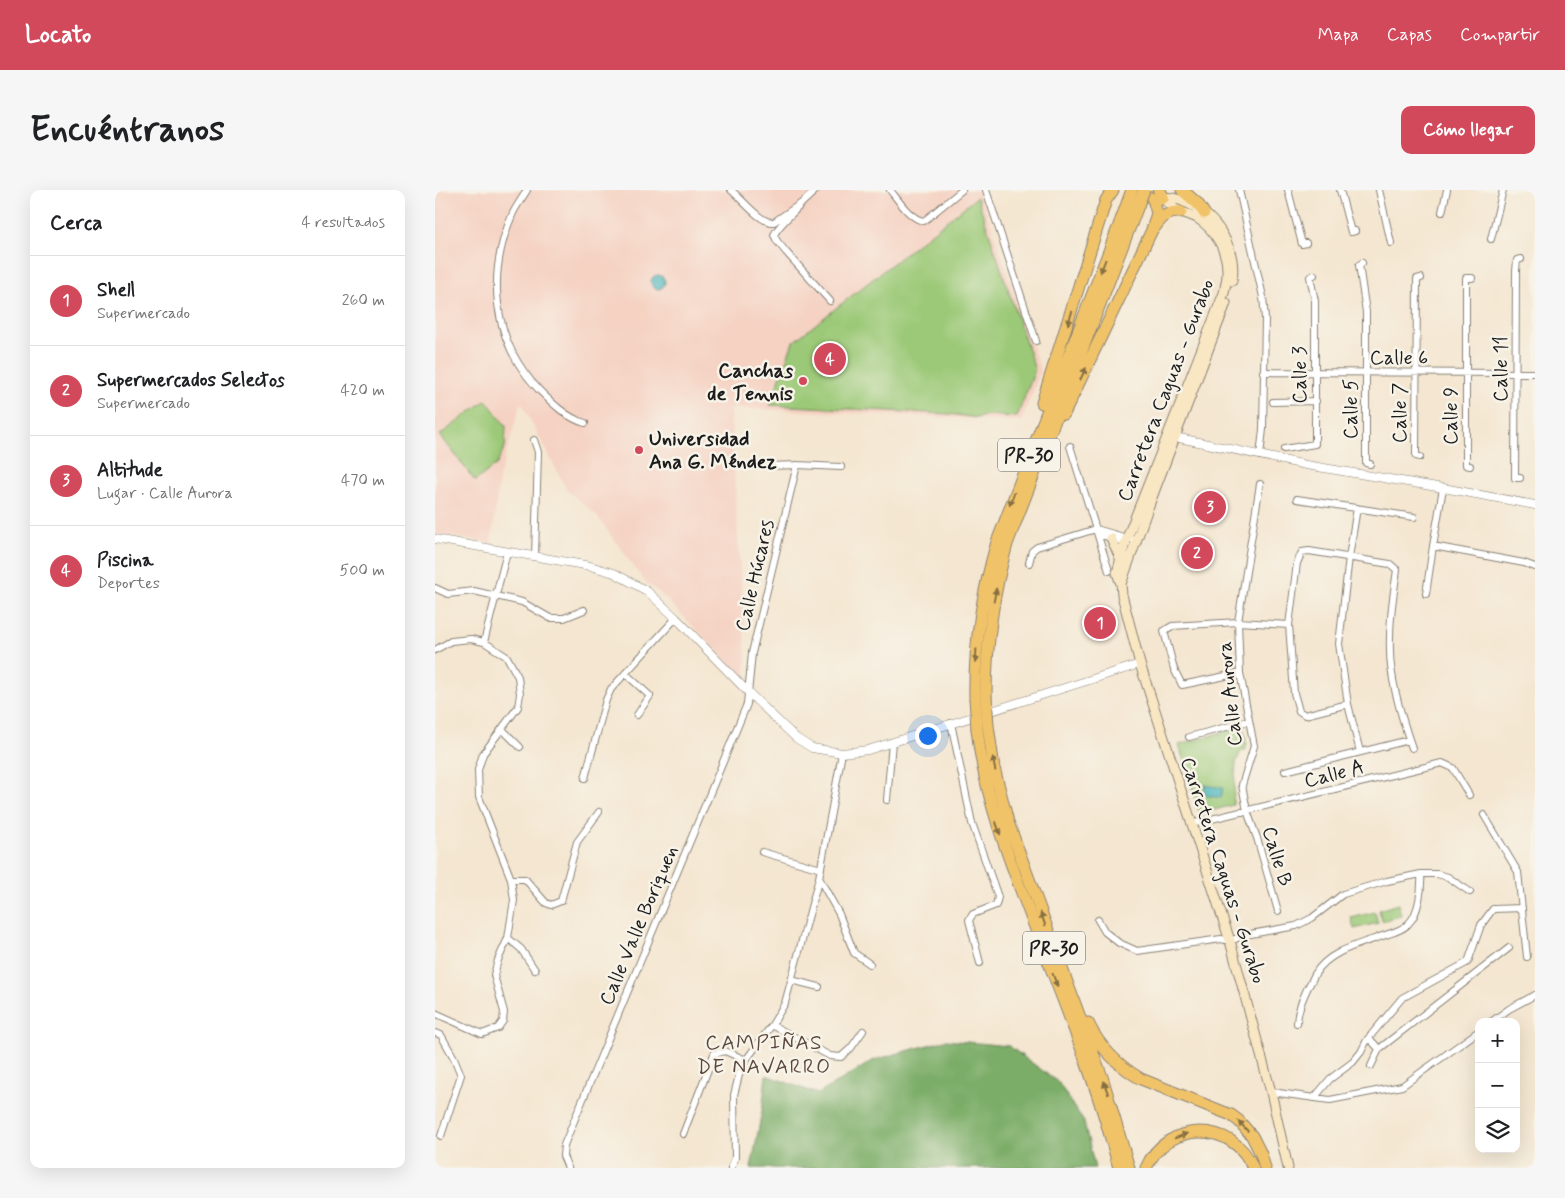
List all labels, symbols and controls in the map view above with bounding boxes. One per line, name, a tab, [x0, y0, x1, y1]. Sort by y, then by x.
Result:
text: Locato	[25, 20, 91, 51]
text: Mapa	[1318, 23, 1359, 47]
text: Capas	[1387, 23, 1432, 47]
text: Compartir	[1460, 23, 1540, 47]
button: Cómo llegar	[1401, 106, 1535, 154]
text: Encuéntranos	[30, 107, 225, 153]
text: Cerca	[50, 209, 103, 237]
text: 4 resultados	[301, 212, 385, 233]
one-way arrow	[1099, 258, 1106, 273]
street label: Carretera Caguas - Gurabo	[1111, 275, 1221, 506]
text: Shell	[97, 278, 135, 303]
text: 1	[62, 290, 70, 311]
text: 260 m	[342, 290, 385, 311]
text: Supermercado	[97, 303, 190, 324]
one-way arrow	[1065, 311, 1073, 326]
street label: Calle 11	[1488, 336, 1515, 402]
pin: 4	[814, 340, 846, 378]
street label: Calle 6	[1370, 345, 1428, 372]
street label: Calle 3	[1287, 346, 1314, 404]
place label: Canchas de Tennis	[707, 358, 793, 408]
one-way arrow	[1079, 367, 1087, 381]
text: Supermercados Selectos	[97, 368, 285, 393]
marker: Canchas de Tennis	[797, 375, 809, 387]
street label: Calle 5	[1338, 379, 1365, 439]
text: 2	[62, 380, 70, 401]
text: 420 m	[341, 380, 385, 401]
street label: Calle 7	[1387, 383, 1414, 443]
street label: Calle 9	[1438, 387, 1465, 445]
text: Supermercado	[97, 393, 190, 414]
place label: Universidad Ana G. Méndez	[649, 426, 777, 476]
road number: PR-30	[998, 438, 1060, 472]
marker: Universidad Ana G. Méndez	[633, 444, 645, 456]
text: Altitude	[97, 458, 163, 483]
text: 3	[62, 470, 70, 491]
text: 470 m	[341, 470, 385, 491]
text: Lugar · Calle Aurora	[97, 483, 233, 504]
pin: 3	[1194, 488, 1226, 526]
one-way arrow	[1008, 491, 1015, 506]
street label: Calle Húcares	[729, 517, 781, 634]
pin: 2	[1181, 534, 1213, 572]
text: Piscina	[97, 548, 153, 573]
text: 4	[61, 560, 71, 581]
text: 500 m	[340, 560, 385, 581]
text: Deportes	[97, 573, 160, 594]
one-way arrow	[991, 587, 999, 603]
pin: 1	[1084, 604, 1116, 642]
street label: Calle Aurora	[1212, 640, 1249, 748]
one-way arrow	[972, 648, 980, 664]
your location	[915, 723, 941, 749]
street label: Carretera Caguas - Gurabo	[1173, 754, 1272, 987]
street label: Calle A	[1301, 754, 1367, 795]
one-way arrow	[989, 756, 997, 772]
one-way arrow	[994, 821, 1002, 836]
street label: Calle B	[1255, 823, 1298, 890]
street label: Calle Valle Boriquen	[593, 841, 685, 1010]
one-way arrow	[1039, 911, 1046, 926]
road number: PR-30	[1023, 931, 1085, 964]
one-way arrow	[1051, 973, 1059, 988]
map controls	[1475, 1018, 1520, 1153]
button: +	[1475, 1018, 1520, 1063]
district label: CAMPIÑAS DE NAVARRO	[697, 1029, 831, 1081]
button: −	[1475, 1063, 1520, 1108]
one-way arrow	[1101, 1080, 1109, 1095]
button: layers	[1475, 1108, 1520, 1153]
one-way arrow	[1237, 1120, 1249, 1132]
one-way arrow	[1174, 1132, 1189, 1140]

